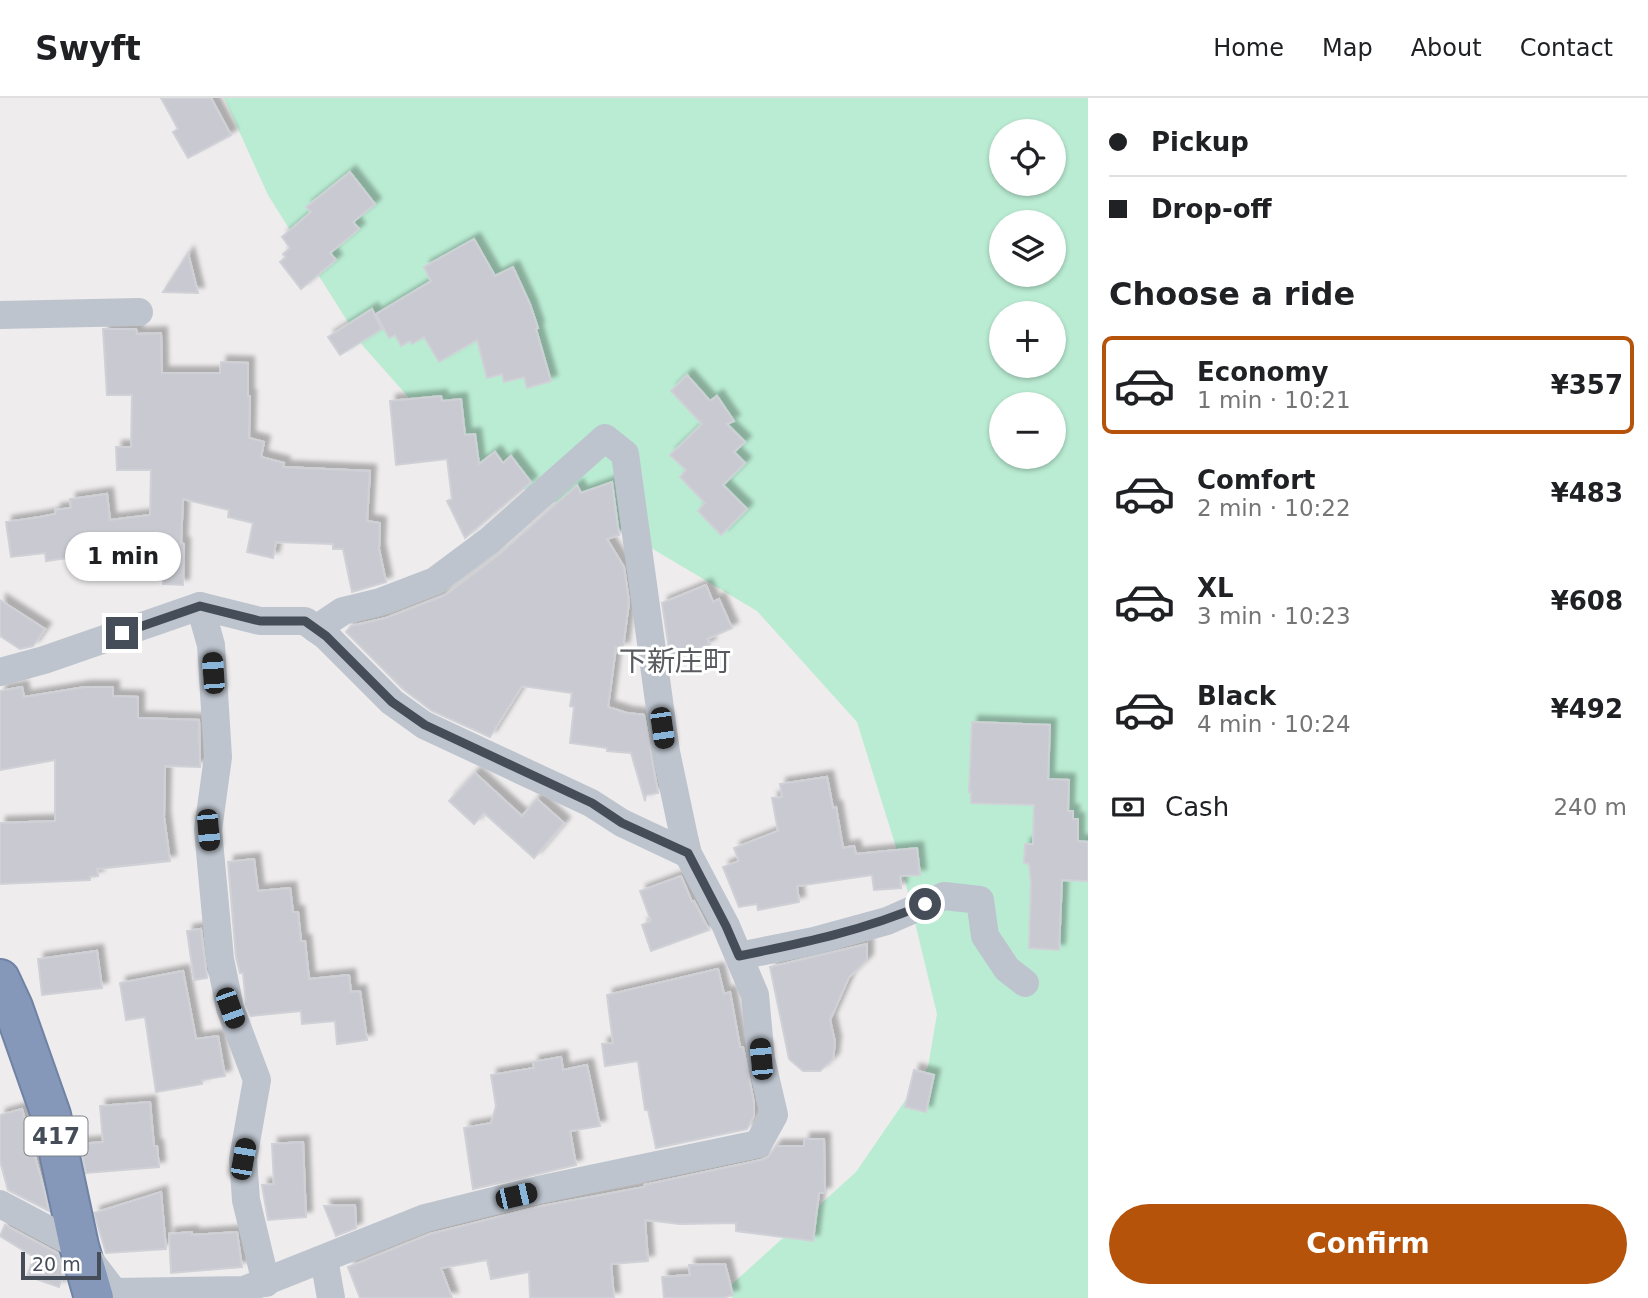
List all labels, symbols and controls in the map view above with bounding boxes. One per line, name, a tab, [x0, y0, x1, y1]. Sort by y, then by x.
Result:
text: Swyft	[35, 29, 141, 68]
text: Home	[1213, 34, 1284, 62]
text: Map	[1322, 34, 1373, 62]
text: About	[1411, 34, 1482, 62]
text: Contact	[1520, 34, 1613, 62]
map controls	[989, 119, 1066, 469]
button: locate	[989, 119, 1066, 196]
text: Pickup	[1151, 127, 1249, 157]
text: Drop-off	[1151, 194, 1272, 224]
button: layers	[989, 210, 1066, 287]
text: Choose a ride	[1109, 275, 1355, 313]
button: +	[989, 301, 1066, 378]
icon: car	[1113, 354, 1176, 417]
text: Economy	[1197, 357, 1328, 387]
text: ¥357	[1551, 370, 1623, 400]
text: 1 min · 10:21	[1197, 387, 1351, 413]
button: −	[989, 392, 1066, 469]
icon: car	[1113, 462, 1176, 525]
text: Comfort	[1197, 465, 1315, 495]
text: ¥483	[1551, 478, 1623, 508]
text: 2 min · 10:22	[1197, 495, 1351, 521]
callout: 1 min	[64, 532, 180, 580]
text: 1 min	[87, 543, 159, 569]
icon: car	[1113, 570, 1176, 633]
text: XL	[1197, 573, 1234, 603]
text: ¥608	[1551, 586, 1623, 616]
text: 3 min · 10:23	[1197, 603, 1351, 629]
route end	[106, 617, 138, 649]
district label: 下新庄町	[619, 645, 731, 678]
car	[202, 651, 225, 695]
icon: car	[1113, 678, 1176, 741]
text: Black	[1197, 681, 1276, 711]
text: ¥492	[1551, 694, 1623, 724]
car	[649, 706, 676, 750]
text: 4 min · 10:24	[1197, 711, 1351, 737]
icon: cash	[1109, 788, 1147, 826]
text: Cash	[1165, 792, 1229, 822]
text: 240 m	[1553, 794, 1627, 820]
car	[196, 808, 221, 852]
route start	[909, 888, 941, 920]
car	[213, 985, 248, 1031]
car	[749, 1037, 774, 1081]
road number: 417	[24, 1116, 88, 1156]
car	[230, 1136, 257, 1182]
car	[494, 1181, 539, 1211]
button: Confirm	[1109, 1204, 1627, 1284]
scale bar	[21, 1249, 102, 1281]
text: 20 m	[32, 1253, 81, 1275]

